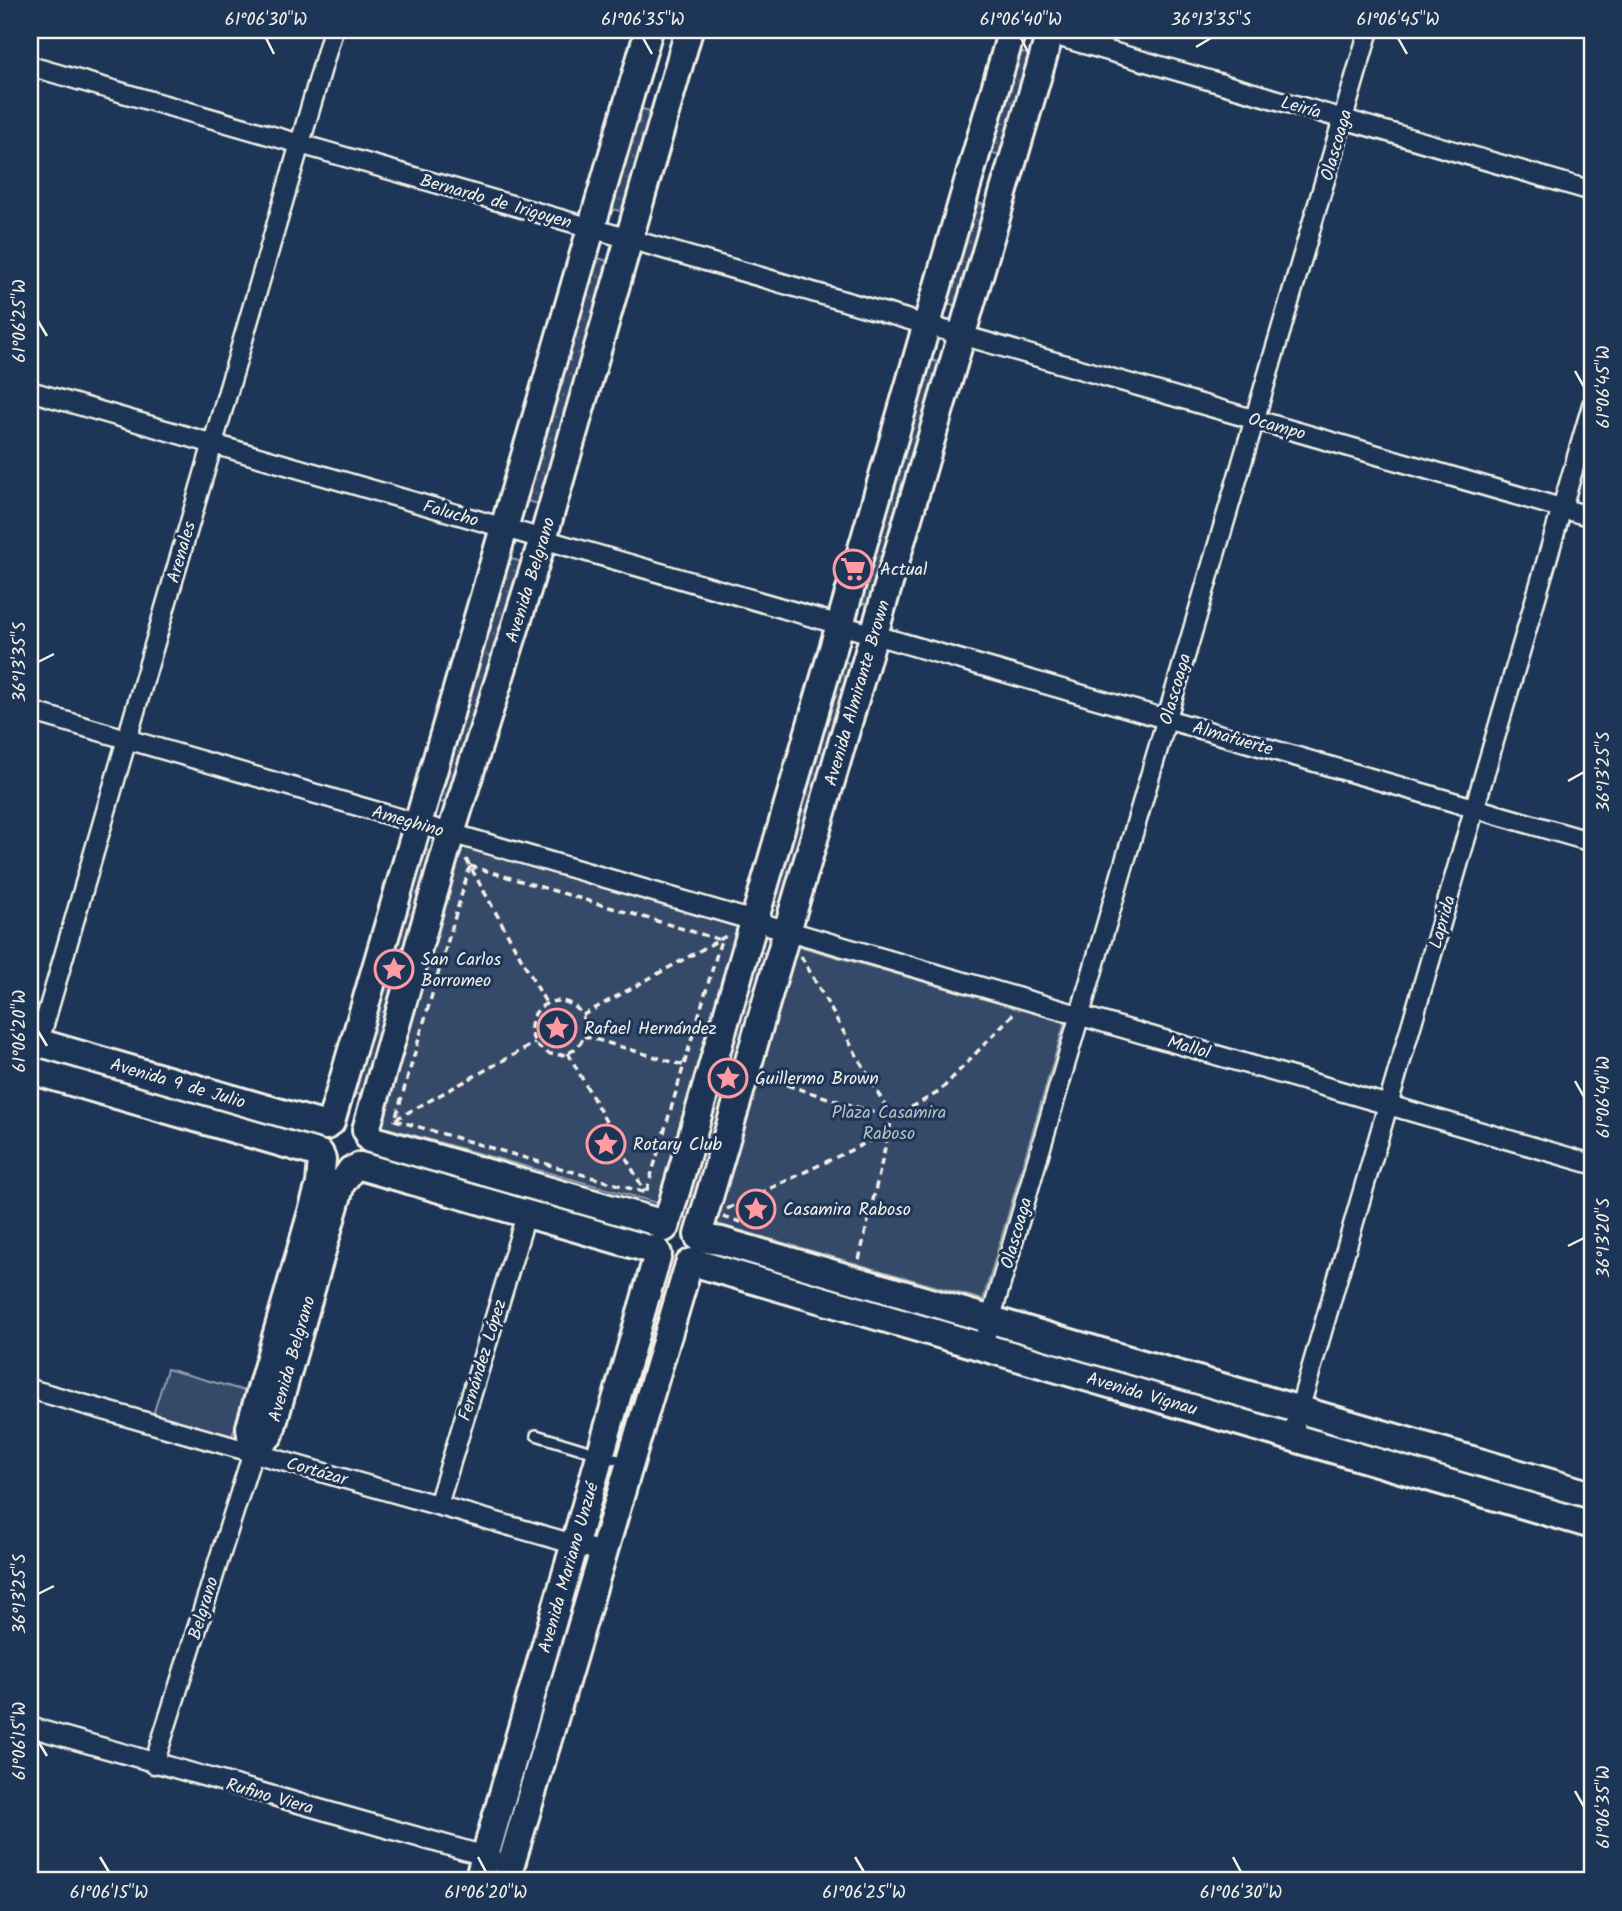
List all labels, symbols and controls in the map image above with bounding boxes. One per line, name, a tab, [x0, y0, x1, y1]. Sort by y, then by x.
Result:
text: 61°06'30"W	[225, 6, 307, 35]
text: 61°06'35"W	[601, 6, 685, 35]
text: 61°06'40"W	[980, 6, 1062, 35]
text: 36°13'35"S	[1171, 6, 1252, 35]
text: 61°06'45"W	[1357, 6, 1440, 35]
street label: Leiría	[1277, 89, 1324, 128]
street label: Olascoaga	[1313, 106, 1361, 185]
street label: Bernardo de Irigoyen	[416, 167, 575, 238]
text: 61°06'25"W	[6, 279, 35, 363]
text: 61°06'45"W	[1590, 346, 1619, 429]
street label: Ocampo	[1244, 405, 1309, 449]
street label: Falucho	[419, 493, 482, 536]
street label: Avenida Belgrano	[498, 514, 564, 647]
street label: Arenales	[160, 518, 205, 587]
supermarket icon: Actual	[832, 548, 874, 590]
place label: Actual	[880, 556, 928, 585]
street label: Avenida Almirante Brown	[817, 597, 899, 790]
text: 36°13'35"S	[6, 621, 35, 702]
street label: Olascoaga	[1152, 650, 1200, 729]
street label: Almafuerte	[1189, 714, 1276, 765]
text: 36°13'25"S	[1590, 731, 1619, 812]
street label: Ameghino	[368, 798, 447, 847]
street label: Laprida	[1422, 892, 1465, 953]
place label: San Carlos Borromeo	[421, 946, 502, 996]
place icon: San Carlos Borromeo	[373, 948, 415, 990]
text: 61°06'20"W	[6, 990, 35, 1072]
place icon: Rafael Hernández	[536, 1007, 578, 1049]
place label: Rafael Hernández	[584, 1015, 717, 1044]
street label: Mallol	[1163, 1028, 1214, 1069]
street label: Avenida 9 de Julio	[106, 1051, 249, 1118]
text: 61°06'40"W	[1590, 1056, 1619, 1138]
place icon: Guillermo Brown	[707, 1057, 749, 1099]
place label: Guillermo Brown	[755, 1065, 879, 1094]
park label: Plaza Casamira Raboso	[832, 1099, 946, 1149]
place icon: Rotary Club	[585, 1123, 627, 1165]
place label: Rotary Club	[633, 1131, 723, 1160]
place icon: Casamira Raboso	[735, 1188, 777, 1230]
street label: Olascoaga	[993, 1194, 1041, 1273]
place label: Casamira Raboso	[783, 1196, 911, 1225]
text: 36°13'20"S	[1590, 1198, 1619, 1278]
street label: Avenida Belgrano	[261, 1293, 325, 1426]
street label: Fernández López	[451, 1296, 516, 1425]
street label: Avenida Vignau	[1083, 1365, 1201, 1425]
street label: Cortázar	[282, 1450, 352, 1495]
street label: Avenida Mariano Unzué	[531, 1478, 608, 1657]
text: 36°13'25"S	[6, 1553, 35, 1634]
street label: Belgrano	[181, 1573, 228, 1644]
text: 61°06'15"W	[6, 1702, 35, 1780]
text: 61°06'35"W	[1590, 1765, 1619, 1849]
street label: Rufino Viera	[222, 1771, 317, 1824]
text: 61°06'15"W	[70, 1879, 148, 1908]
text: 61°06'20"W	[445, 1879, 527, 1908]
text: 61°06'25"W	[822, 1879, 906, 1908]
text: 61°06'30"W	[1200, 1879, 1282, 1908]

